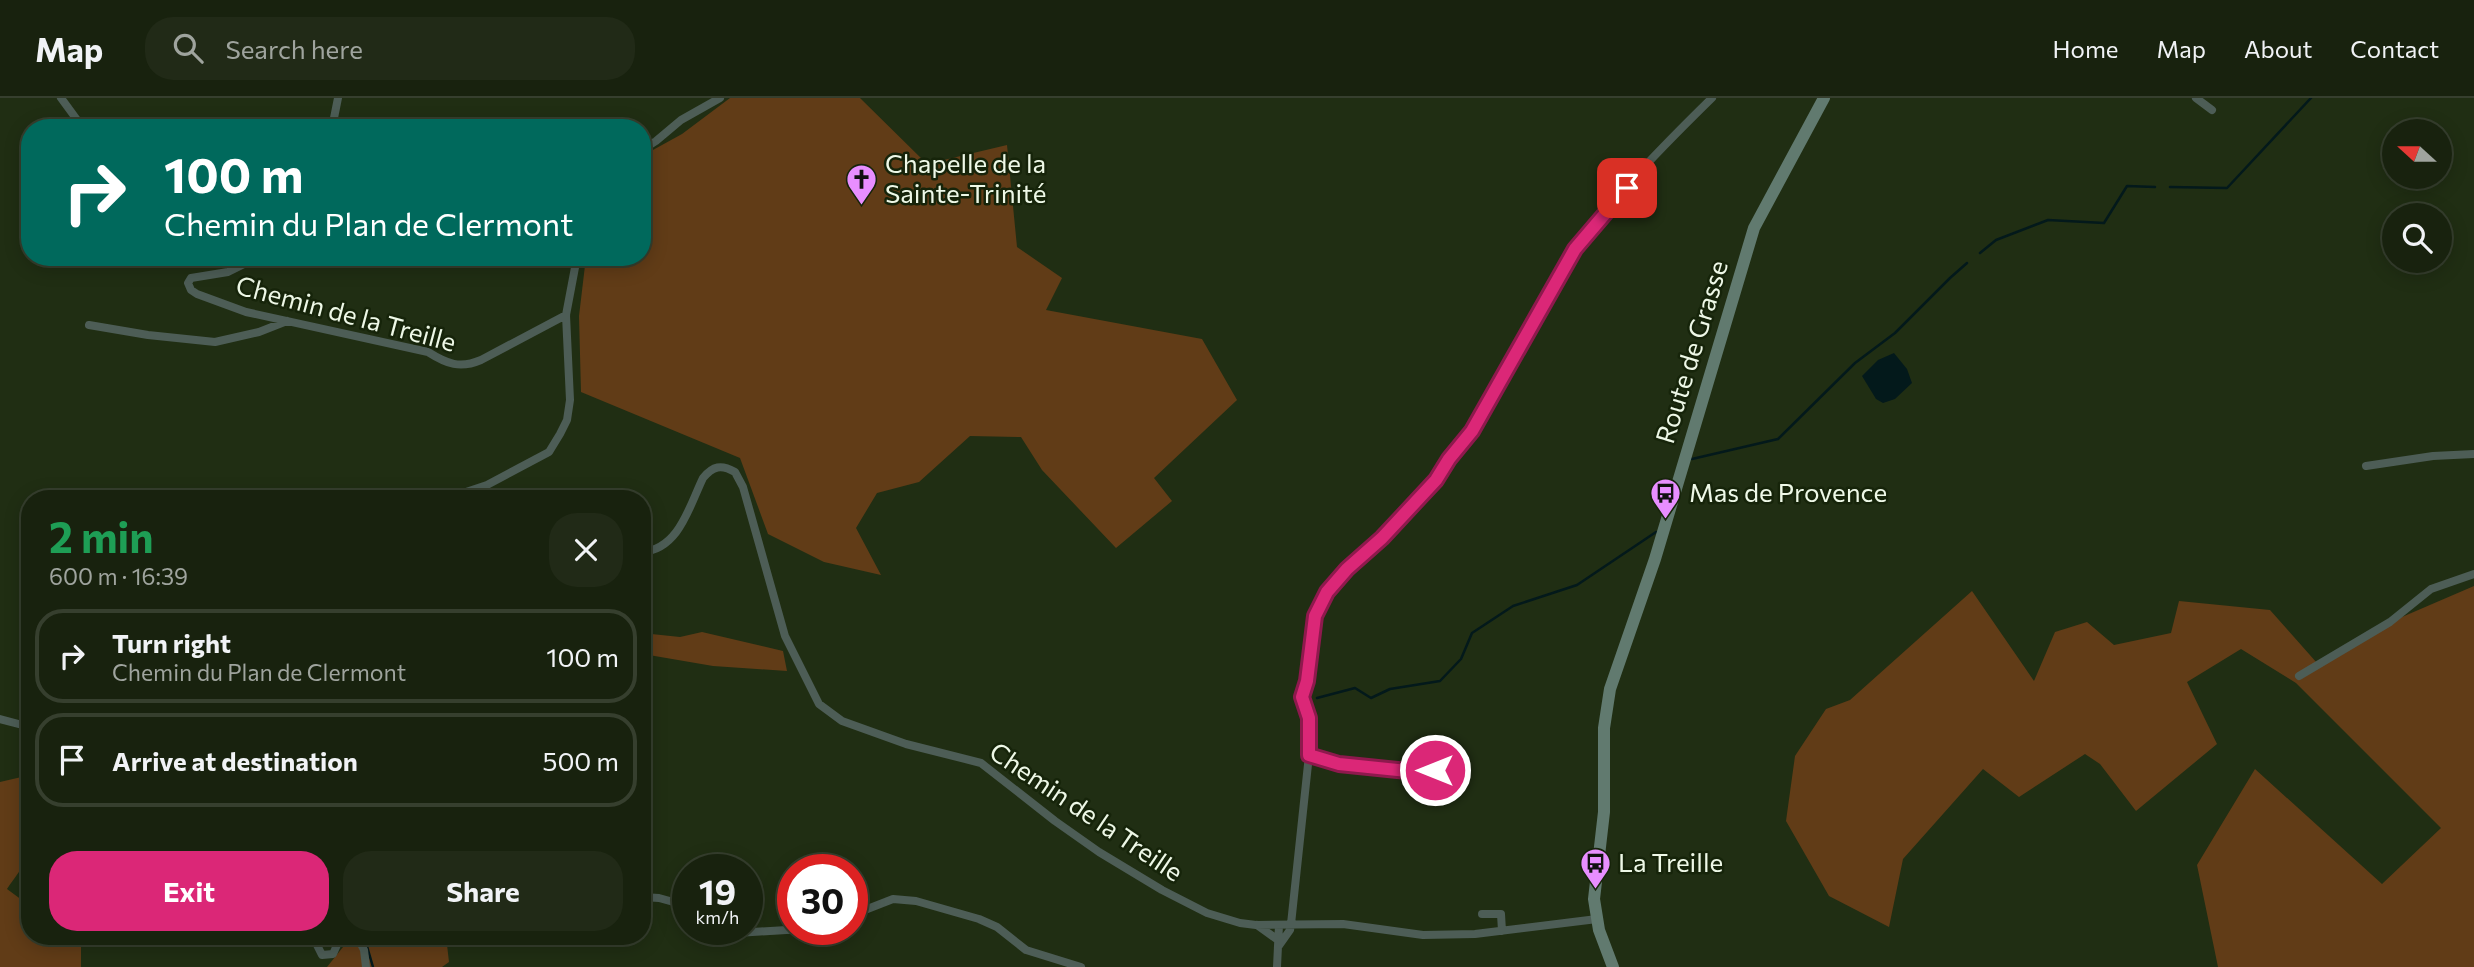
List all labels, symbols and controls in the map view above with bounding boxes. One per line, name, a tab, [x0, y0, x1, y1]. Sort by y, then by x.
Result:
search box	[145, 17, 635, 80]
text: Map	[35, 28, 103, 69]
icon: search	[169, 29, 207, 67]
text: Search here	[225, 33, 363, 64]
text: Home	[2053, 34, 2119, 63]
text: Map	[2157, 34, 2206, 63]
text: About	[2244, 34, 2312, 63]
text: Contact	[2350, 34, 2439, 63]
north arrow	[2382, 119, 2452, 189]
map controls	[2382, 119, 2452, 273]
text: 100 m	[164, 143, 303, 203]
icon: right	[49, 147, 140, 238]
place label: Chapelle de la Sainte-Trinité	[885, 147, 1046, 208]
pin	[1597, 158, 1657, 218]
church icon: Chapelle de la Sainte-Trinité	[845, 162, 879, 206]
icon: arrive	[1608, 169, 1646, 207]
text: Chemin du Plan de Clermont	[164, 203, 573, 243]
button: search	[2382, 203, 2452, 273]
street label: Route de Grasse	[1648, 256, 1733, 447]
street label: Chemin de la Treille	[233, 268, 460, 357]
bus stop icon: Mas de Provence	[1649, 476, 1683, 520]
place label: Mas de Provence	[1689, 476, 1887, 507]
text: 2 min	[49, 510, 154, 562]
button: close	[549, 513, 623, 587]
text: 600 m · 16:39	[49, 562, 188, 590]
text: Turn right	[112, 627, 231, 658]
icon: right	[53, 637, 91, 675]
text: 100 m	[546, 641, 619, 672]
text: Chemin du Plan de Clermont	[112, 658, 406, 686]
position arrow	[1398, 733, 1472, 807]
street label: Chemin de la Treille	[984, 735, 1189, 887]
icon: arrive	[53, 741, 91, 779]
text: Arrive at destination	[112, 745, 358, 776]
text: 500 m	[542, 745, 619, 776]
bus stop icon: La Treille	[1578, 846, 1612, 890]
place label: La Treille	[1618, 846, 1723, 877]
button: Exit	[49, 851, 329, 931]
button: Share	[343, 851, 623, 931]
speed limit sign: 30	[777, 854, 868, 945]
text: 19	[699, 869, 736, 912]
text: km/h	[696, 906, 739, 928]

